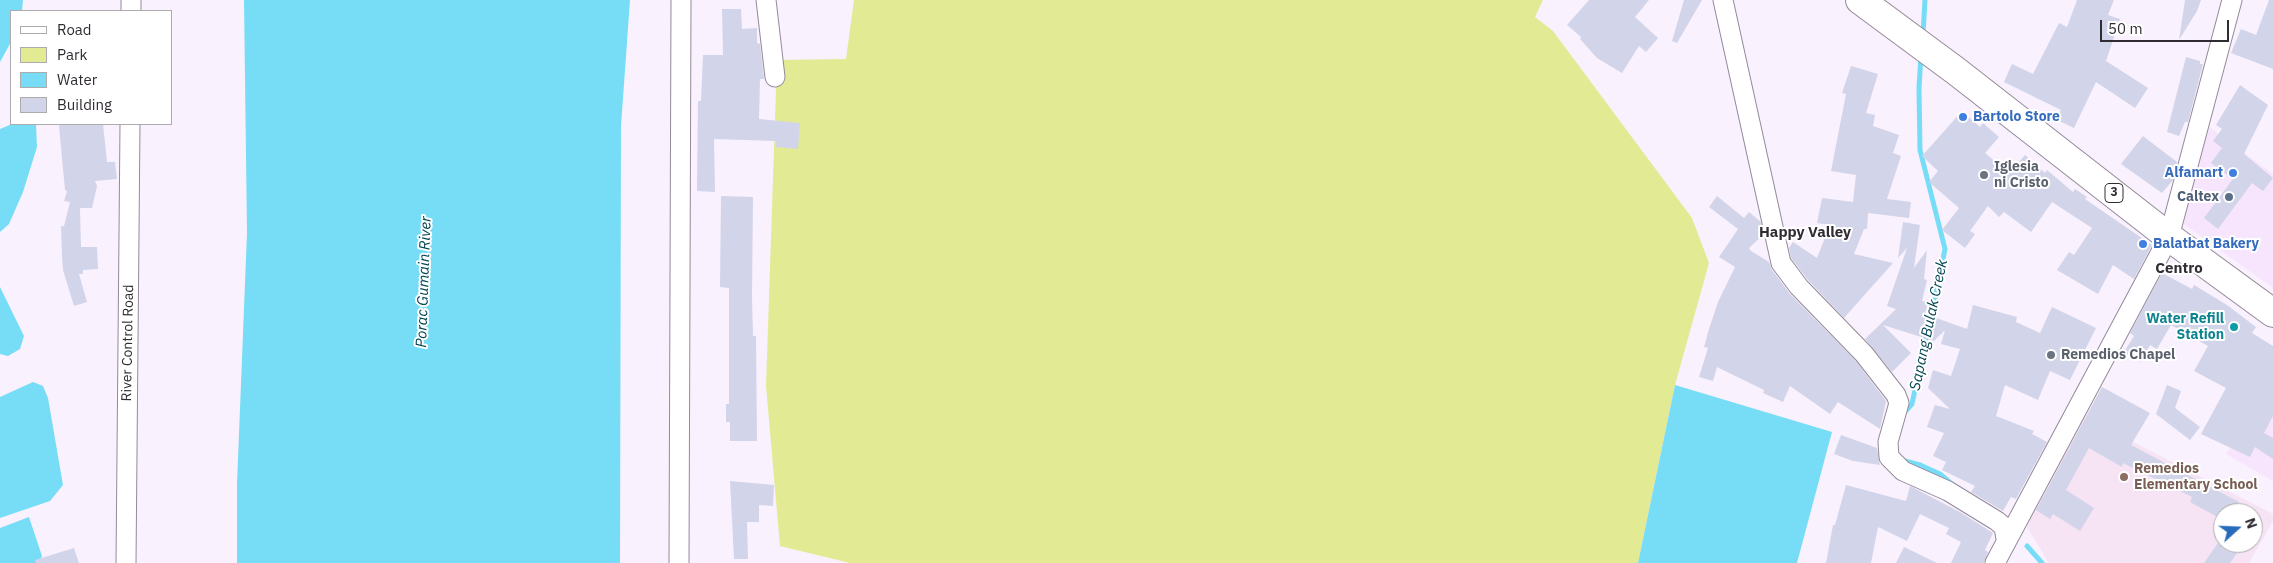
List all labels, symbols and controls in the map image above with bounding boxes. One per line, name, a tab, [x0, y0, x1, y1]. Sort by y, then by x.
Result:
legend	[10, 10, 172, 125]
scale bar	[2103, 10, 2232, 42]
text: 50 m	[2108, 19, 2143, 38]
text: Road	[57, 20, 92, 39]
text: Park	[57, 45, 87, 64]
text: Water	[57, 70, 97, 89]
text: Building	[57, 95, 112, 114]
place label: Bartolo Store	[1973, 109, 2060, 125]
marker: Bartolo Store	[1957, 111, 1969, 123]
place label: Iglesia ni Cristo	[1994, 159, 2049, 192]
place label: Alfamart	[2165, 165, 2223, 181]
marker: Alfamart	[2227, 167, 2239, 179]
marker: Iglesia ni Cristo	[1978, 169, 1990, 181]
road number: 3	[2105, 184, 2123, 202]
place label: Caltex	[2177, 189, 2219, 205]
marker: Caltex	[2223, 191, 2235, 203]
water label: Porac Gumain River	[413, 216, 435, 348]
district label: Happy Valley	[1759, 224, 1851, 242]
place label: Balatbat Bakery	[2153, 236, 2259, 252]
marker: Balatbat Bakery	[2137, 238, 2149, 250]
water label: Sapang Bulak Creek	[1906, 258, 1952, 392]
district label: Centro	[2155, 260, 2203, 278]
street label: River Control Road	[119, 284, 137, 402]
place label: Water Refill Station	[2146, 311, 2224, 344]
marker: Water Refill Station	[2228, 321, 2240, 333]
place label: Remedios Chapel	[2061, 347, 2175, 363]
marker: Remedios Chapel	[2045, 349, 2057, 361]
place label: Remedios Elementary School	[2134, 461, 2258, 494]
marker: Remedios Elementary School	[2118, 471, 2130, 483]
north arrow	[2213, 503, 2263, 553]
text: N	[2241, 515, 2261, 531]

